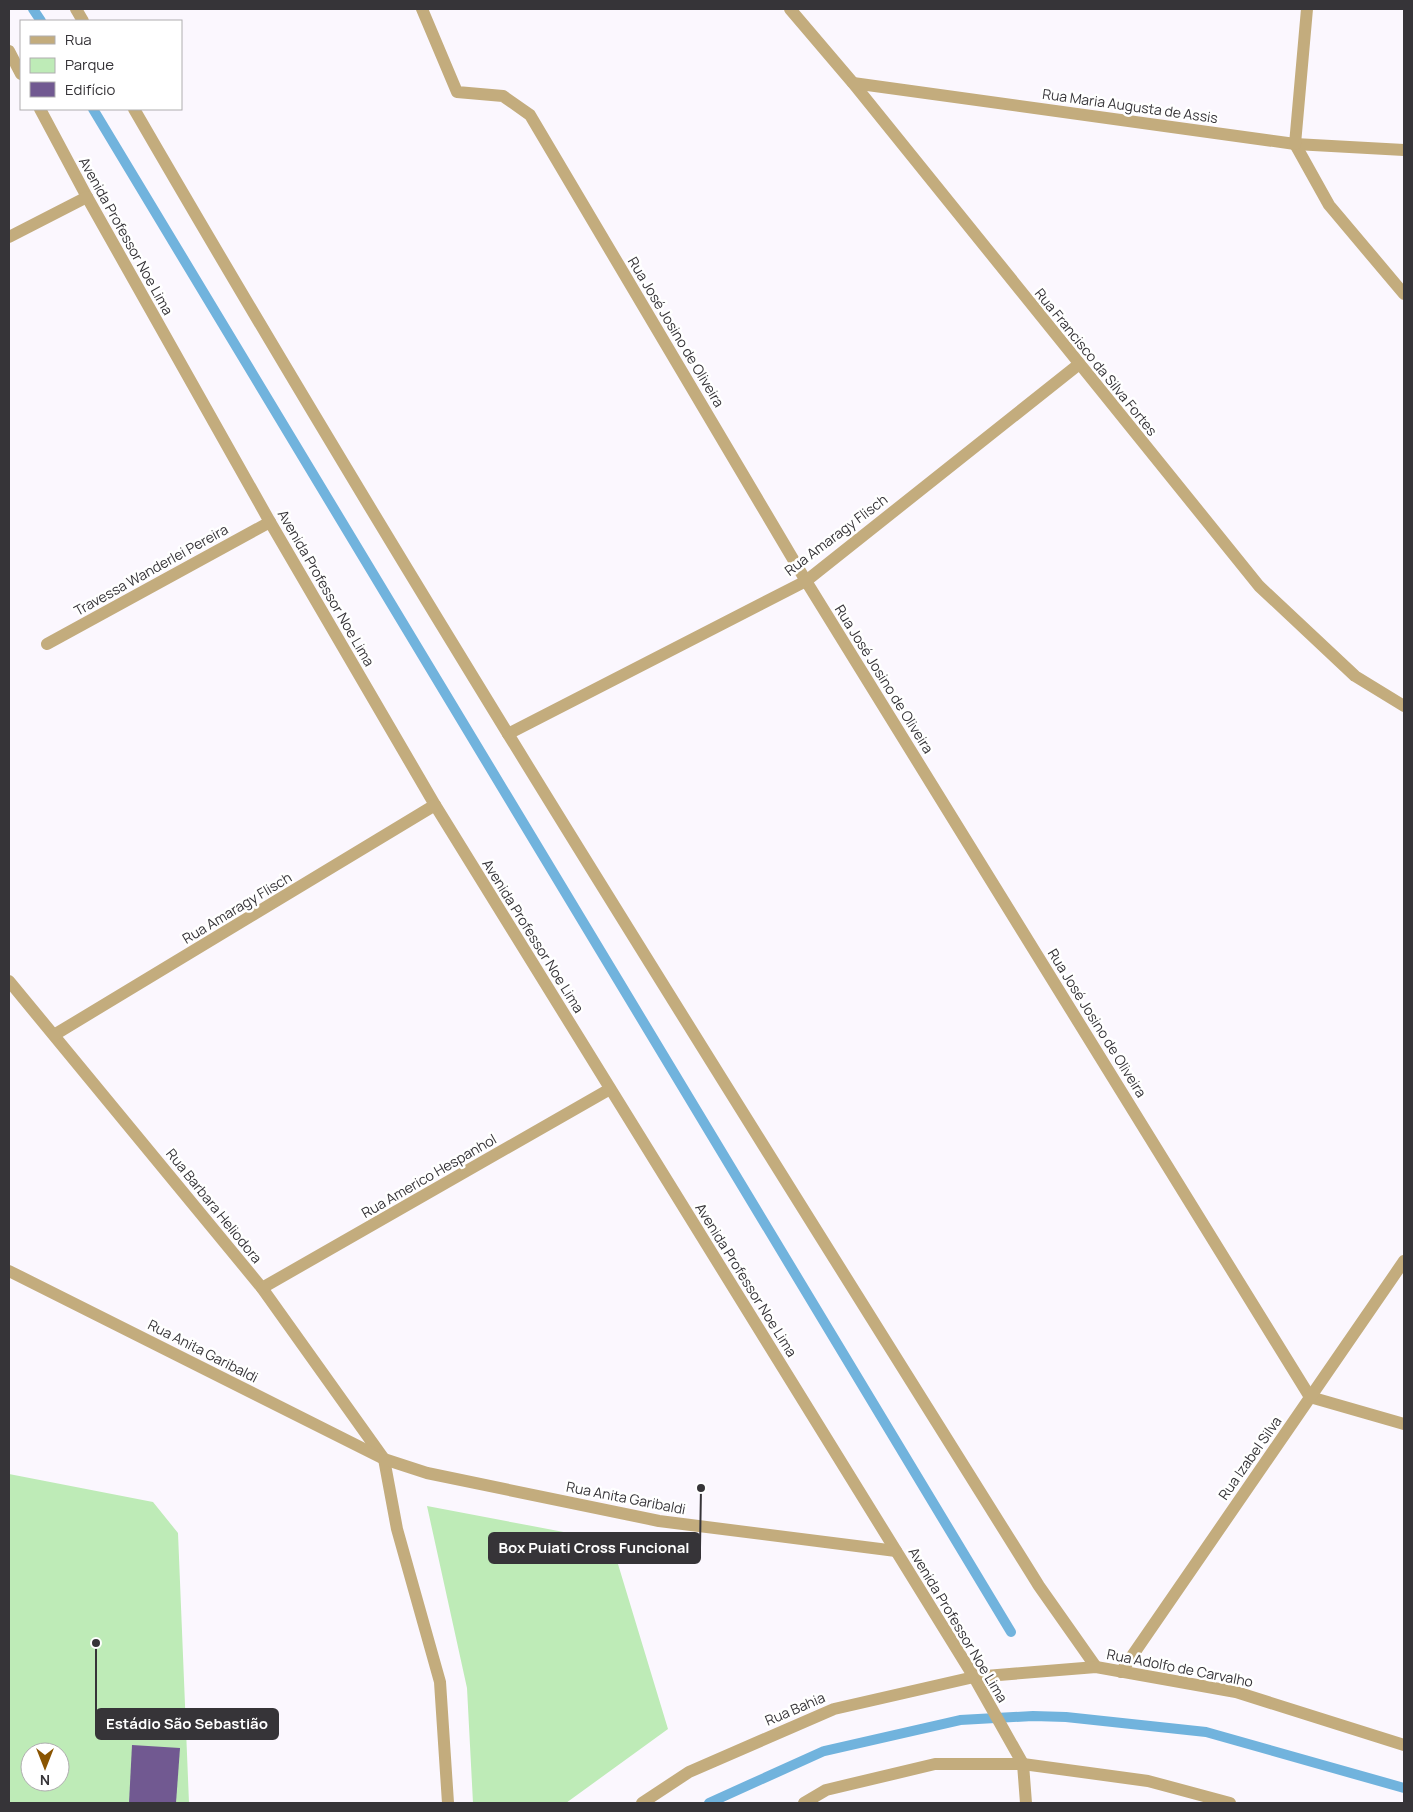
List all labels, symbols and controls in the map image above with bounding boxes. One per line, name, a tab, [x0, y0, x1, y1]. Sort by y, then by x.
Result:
legend	[20, 20, 182, 110]
text: Rua	[65, 29, 92, 50]
text: Parque	[65, 54, 114, 75]
text: Edifício	[65, 79, 116, 100]
street label: Rua Maria Augusta de Assis	[1041, 84, 1219, 127]
street label: Avenida Professor Noe Lima	[75, 153, 178, 318]
street label: Rua José Josino de Oliveira	[624, 253, 729, 410]
street label: Rua Francisco da Silva Fortes	[1031, 284, 1162, 439]
street label: Rua Amaragy Flisch	[780, 490, 891, 580]
street label: Avenida Professor Noe Lima	[274, 506, 379, 670]
street label: Travessa Wanderlei Pereira	[70, 519, 231, 620]
street label: Rua José Josino de Oliveira	[831, 601, 938, 757]
street label: Avenida Professor Noe Lima	[478, 855, 589, 1016]
street label: Rua Amaragy Flisch	[179, 867, 295, 948]
street label: Rua José Josino de Oliveira	[1044, 945, 1151, 1101]
street label: Rua Americo Hespanhol	[358, 1129, 500, 1222]
street label: Rua Barbara Heliodora	[162, 1144, 267, 1267]
street label: Avenida Professor Noe Lima	[691, 1199, 802, 1360]
street label: Rua Anita Garibaldi	[145, 1315, 262, 1387]
street label: Rua Izabel Silva	[1214, 1412, 1285, 1503]
street label: Rua Anita Garibaldi	[565, 1477, 687, 1518]
callout: Box Puiati Cross Funcional	[489, 1533, 700, 1563]
text: Box Puiati Cross Funcional	[498, 1537, 690, 1558]
street label: Avenida Professor Noe Lima	[904, 1544, 1012, 1706]
street label: Rua Adolfo de Carvalho	[1105, 1644, 1255, 1691]
street label: Rua Bahia	[762, 1687, 828, 1730]
callout: Estádio São Sebastião	[96, 1709, 278, 1739]
text: Estádio São Sebastião	[106, 1713, 268, 1734]
north arrow	[20, 1742, 70, 1792]
text: N	[40, 1771, 50, 1790]

